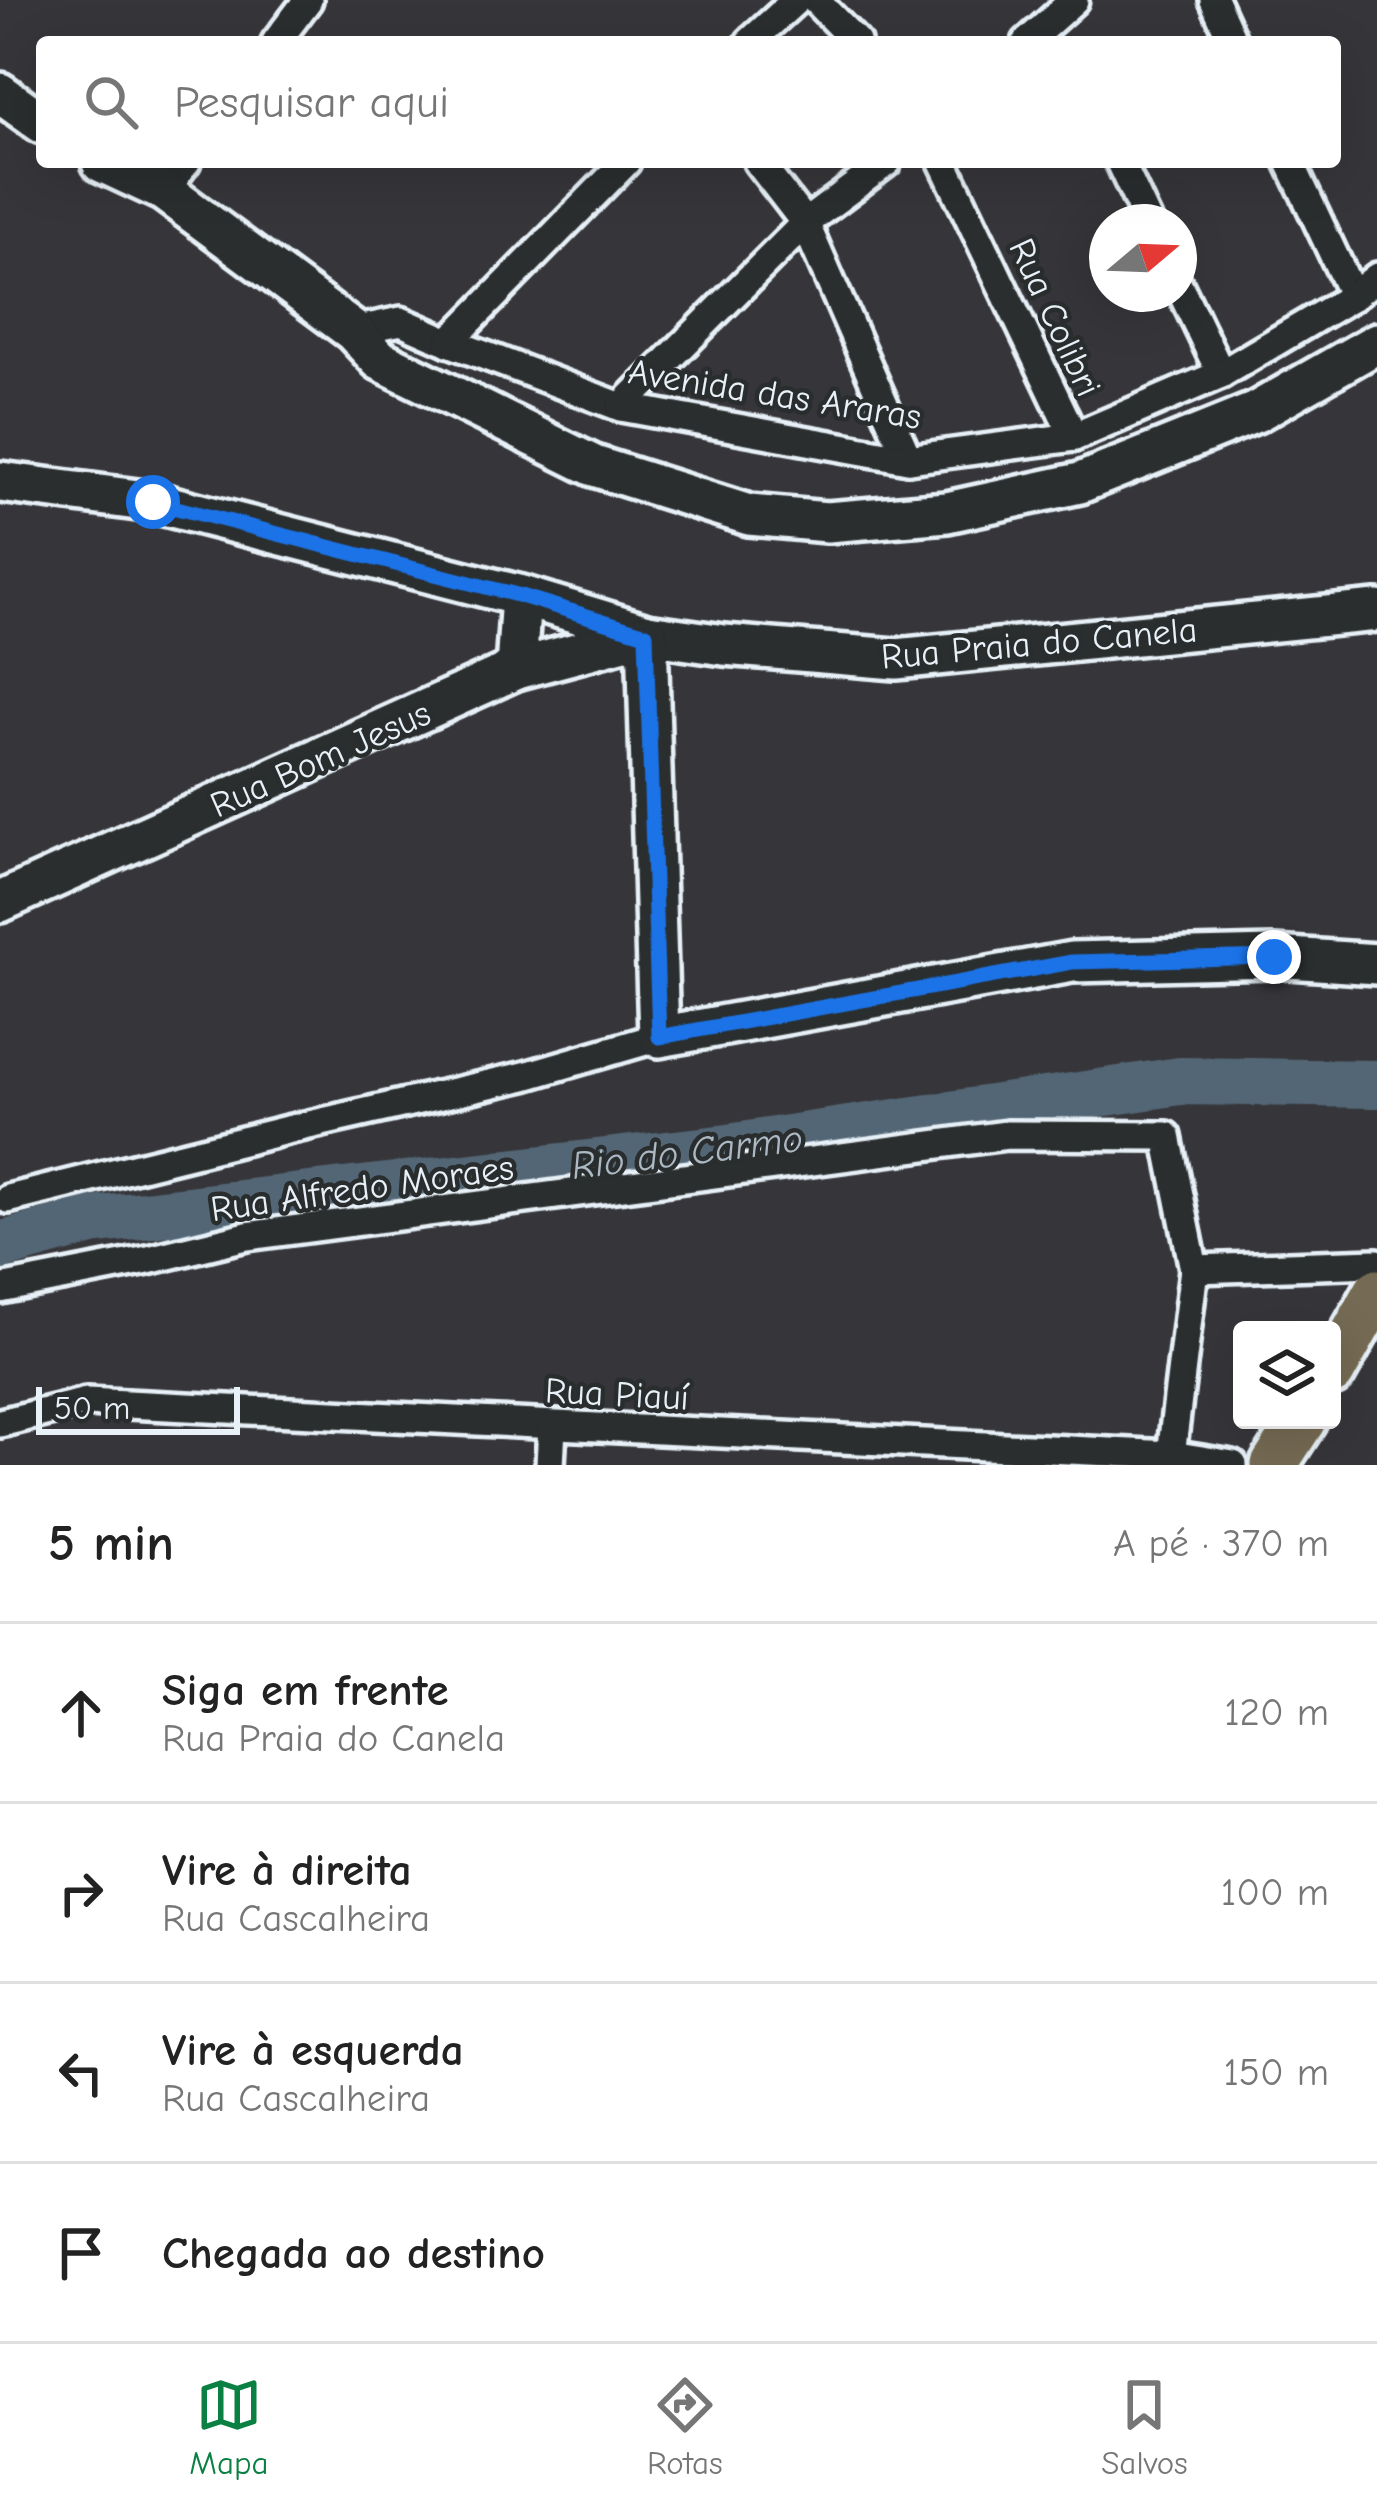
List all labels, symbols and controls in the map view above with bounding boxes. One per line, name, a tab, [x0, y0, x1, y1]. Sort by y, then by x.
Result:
search box	[36, 36, 1341, 168]
icon: search	[78, 69, 144, 135]
text: Pesquisar aqui	[174, 76, 449, 128]
north arrow	[1089, 204, 1197, 312]
street label: Rua Colibri	[1000, 232, 1109, 403]
street label: Avenida das Araras	[625, 351, 924, 438]
route start	[126, 475, 180, 529]
street label: Rua Praia do Canela	[880, 609, 1199, 678]
street label: Rua Bom Jesus	[204, 693, 437, 826]
route end	[1247, 930, 1301, 984]
water label: Rio do Carmo	[569, 1116, 805, 1189]
street label: Rua Alfredo Moraes	[208, 1147, 516, 1230]
map controls	[1233, 1321, 1341, 1429]
button: layers	[1233, 1321, 1341, 1429]
street label: Rua Piauí	[544, 1370, 691, 1419]
scale bar	[36, 1381, 240, 1434]
text: 50 m	[54, 1389, 130, 1427]
text: 5 min	[48, 1514, 174, 1573]
text: A pé · 370 m	[1113, 1521, 1329, 1566]
text: Siga em frente	[162, 1664, 449, 1716]
icon: ahead	[48, 1680, 114, 1746]
text: 120 m	[1224, 1690, 1329, 1735]
text: Rua Praia do Canela	[162, 1716, 505, 1761]
text: Vire à direita	[162, 1844, 412, 1896]
icon: right	[48, 1860, 114, 1926]
text: 100 m	[1221, 1870, 1329, 1915]
text: Rua Cascalheira	[162, 1896, 430, 1941]
text: Vire à esquerda	[162, 2024, 464, 2076]
icon: left	[48, 2040, 114, 2106]
text: 150 m	[1223, 2050, 1329, 2095]
text: Rua Cascalheira	[162, 2076, 430, 2121]
icon: arrive	[48, 2220, 114, 2286]
text: Chegada ao destino	[162, 2227, 545, 2279]
tab: Mapa	[189, 2372, 268, 2482]
tab: Rotas	[647, 2372, 723, 2482]
tab: Salvos	[1101, 2372, 1188, 2482]

